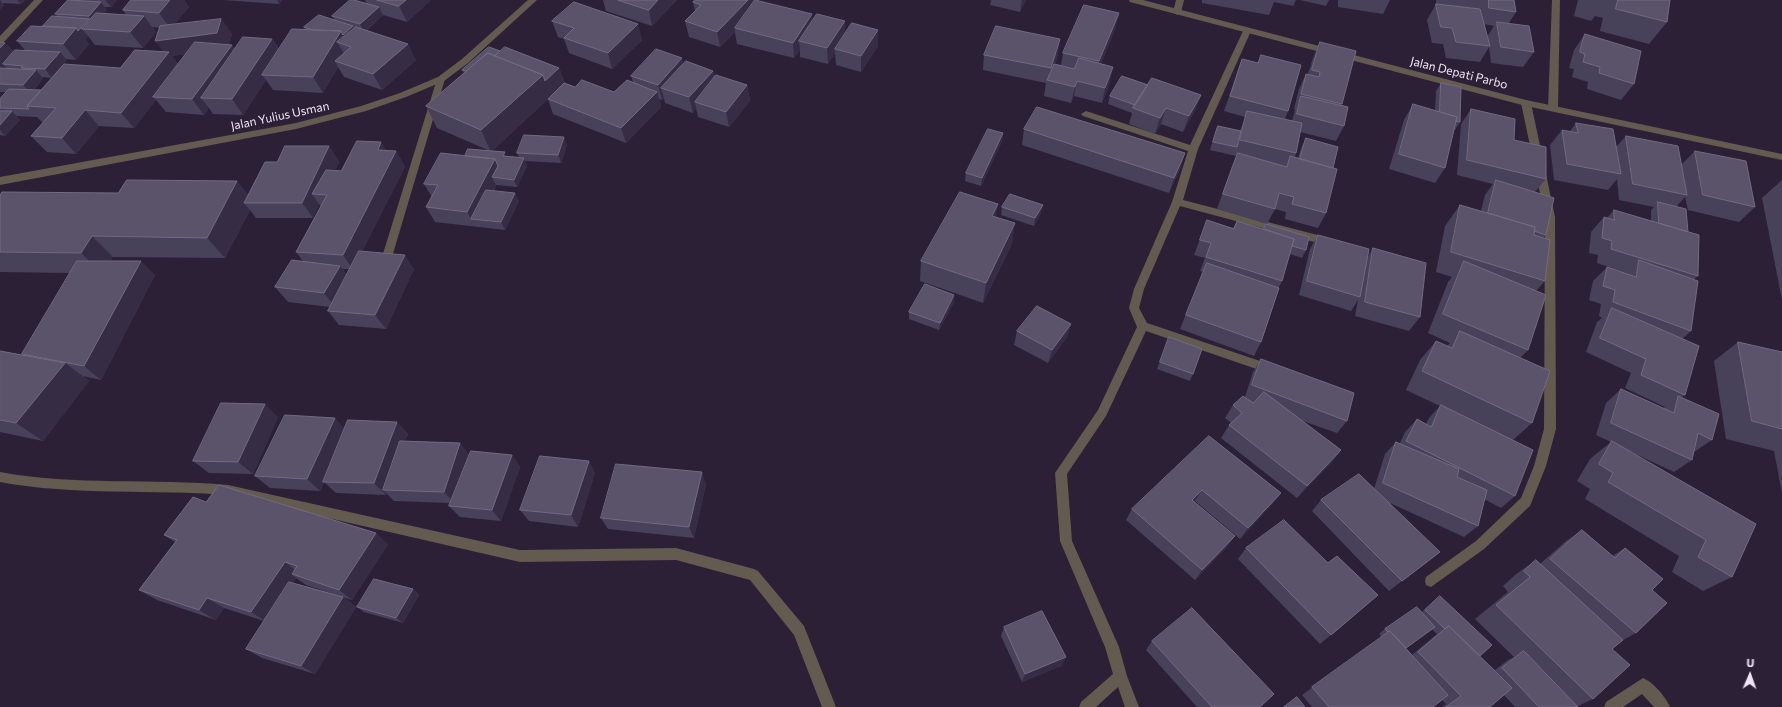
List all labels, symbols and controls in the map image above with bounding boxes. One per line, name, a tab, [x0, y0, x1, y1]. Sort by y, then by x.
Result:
street label: Jalan Depati Parbo	[1409, 54, 1509, 92]
street label: Jalan Yulius Usman	[229, 99, 331, 133]
north arrow	[1730, 655, 1770, 695]
text: U	[1746, 656, 1755, 669]

